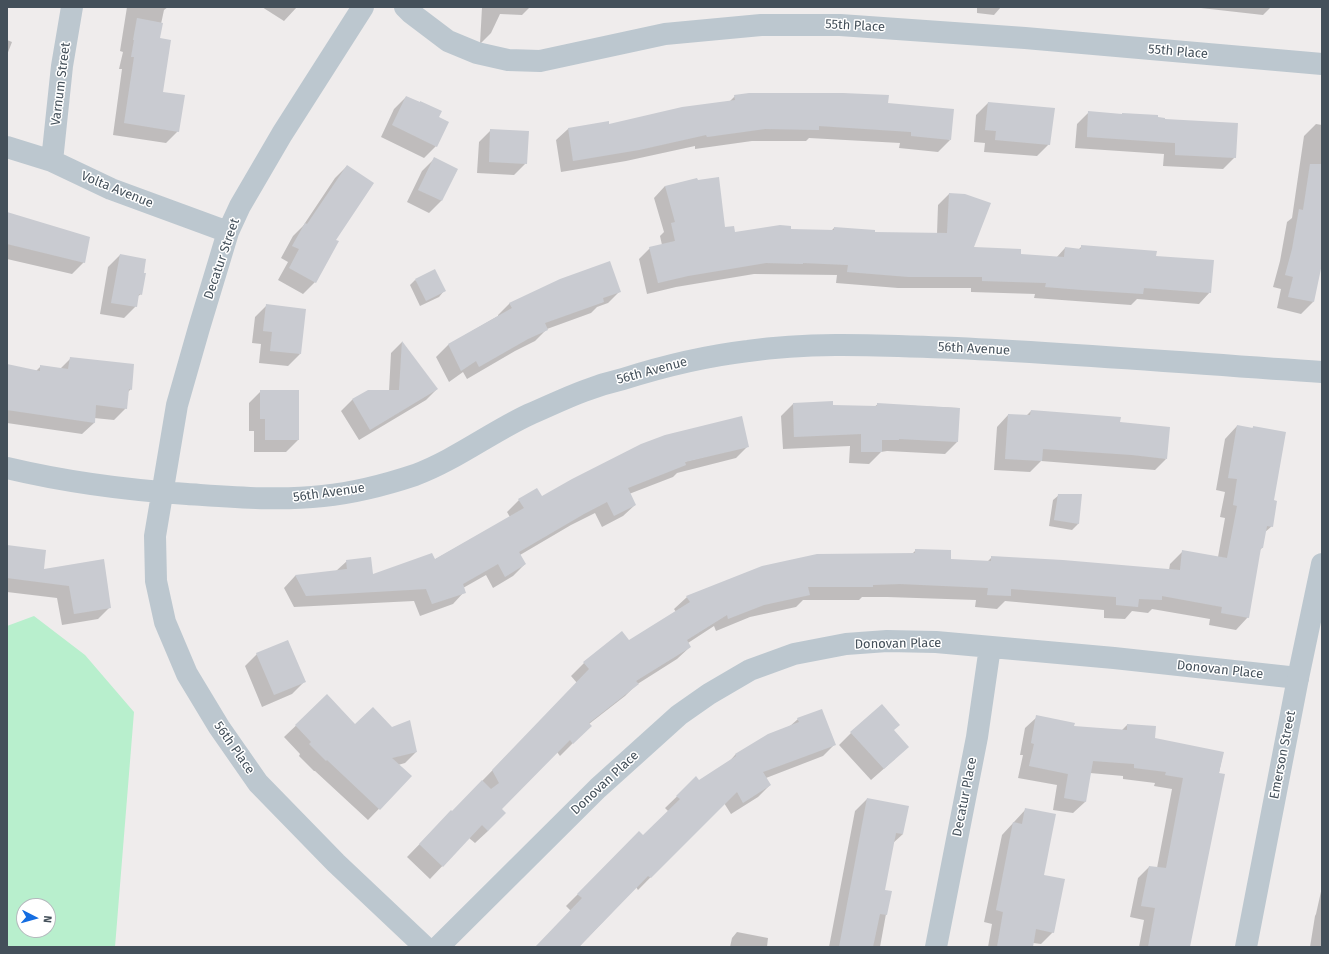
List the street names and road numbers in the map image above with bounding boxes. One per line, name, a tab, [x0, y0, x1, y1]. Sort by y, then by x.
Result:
street label: 55th Place	[825, 17, 885, 35]
street label: Varnum Street	[48, 41, 74, 127]
street label: 55th Place	[1147, 42, 1209, 62]
street label: Volta Avenue	[79, 168, 155, 212]
street label: Decatur Street	[201, 216, 243, 302]
street label: 56th Avenue	[937, 339, 1011, 359]
street label: 56th Avenue	[615, 354, 689, 388]
street label: 56th Avenue	[292, 480, 366, 506]
street label: Donovan Place	[855, 635, 941, 653]
street label: Donovan Place	[1176, 658, 1264, 682]
street label: Emerson Street	[1267, 709, 1299, 801]
street label: 56th Place	[210, 719, 258, 777]
street label: Donovan Place	[568, 748, 642, 818]
street label: Decatur Place	[950, 756, 980, 838]

